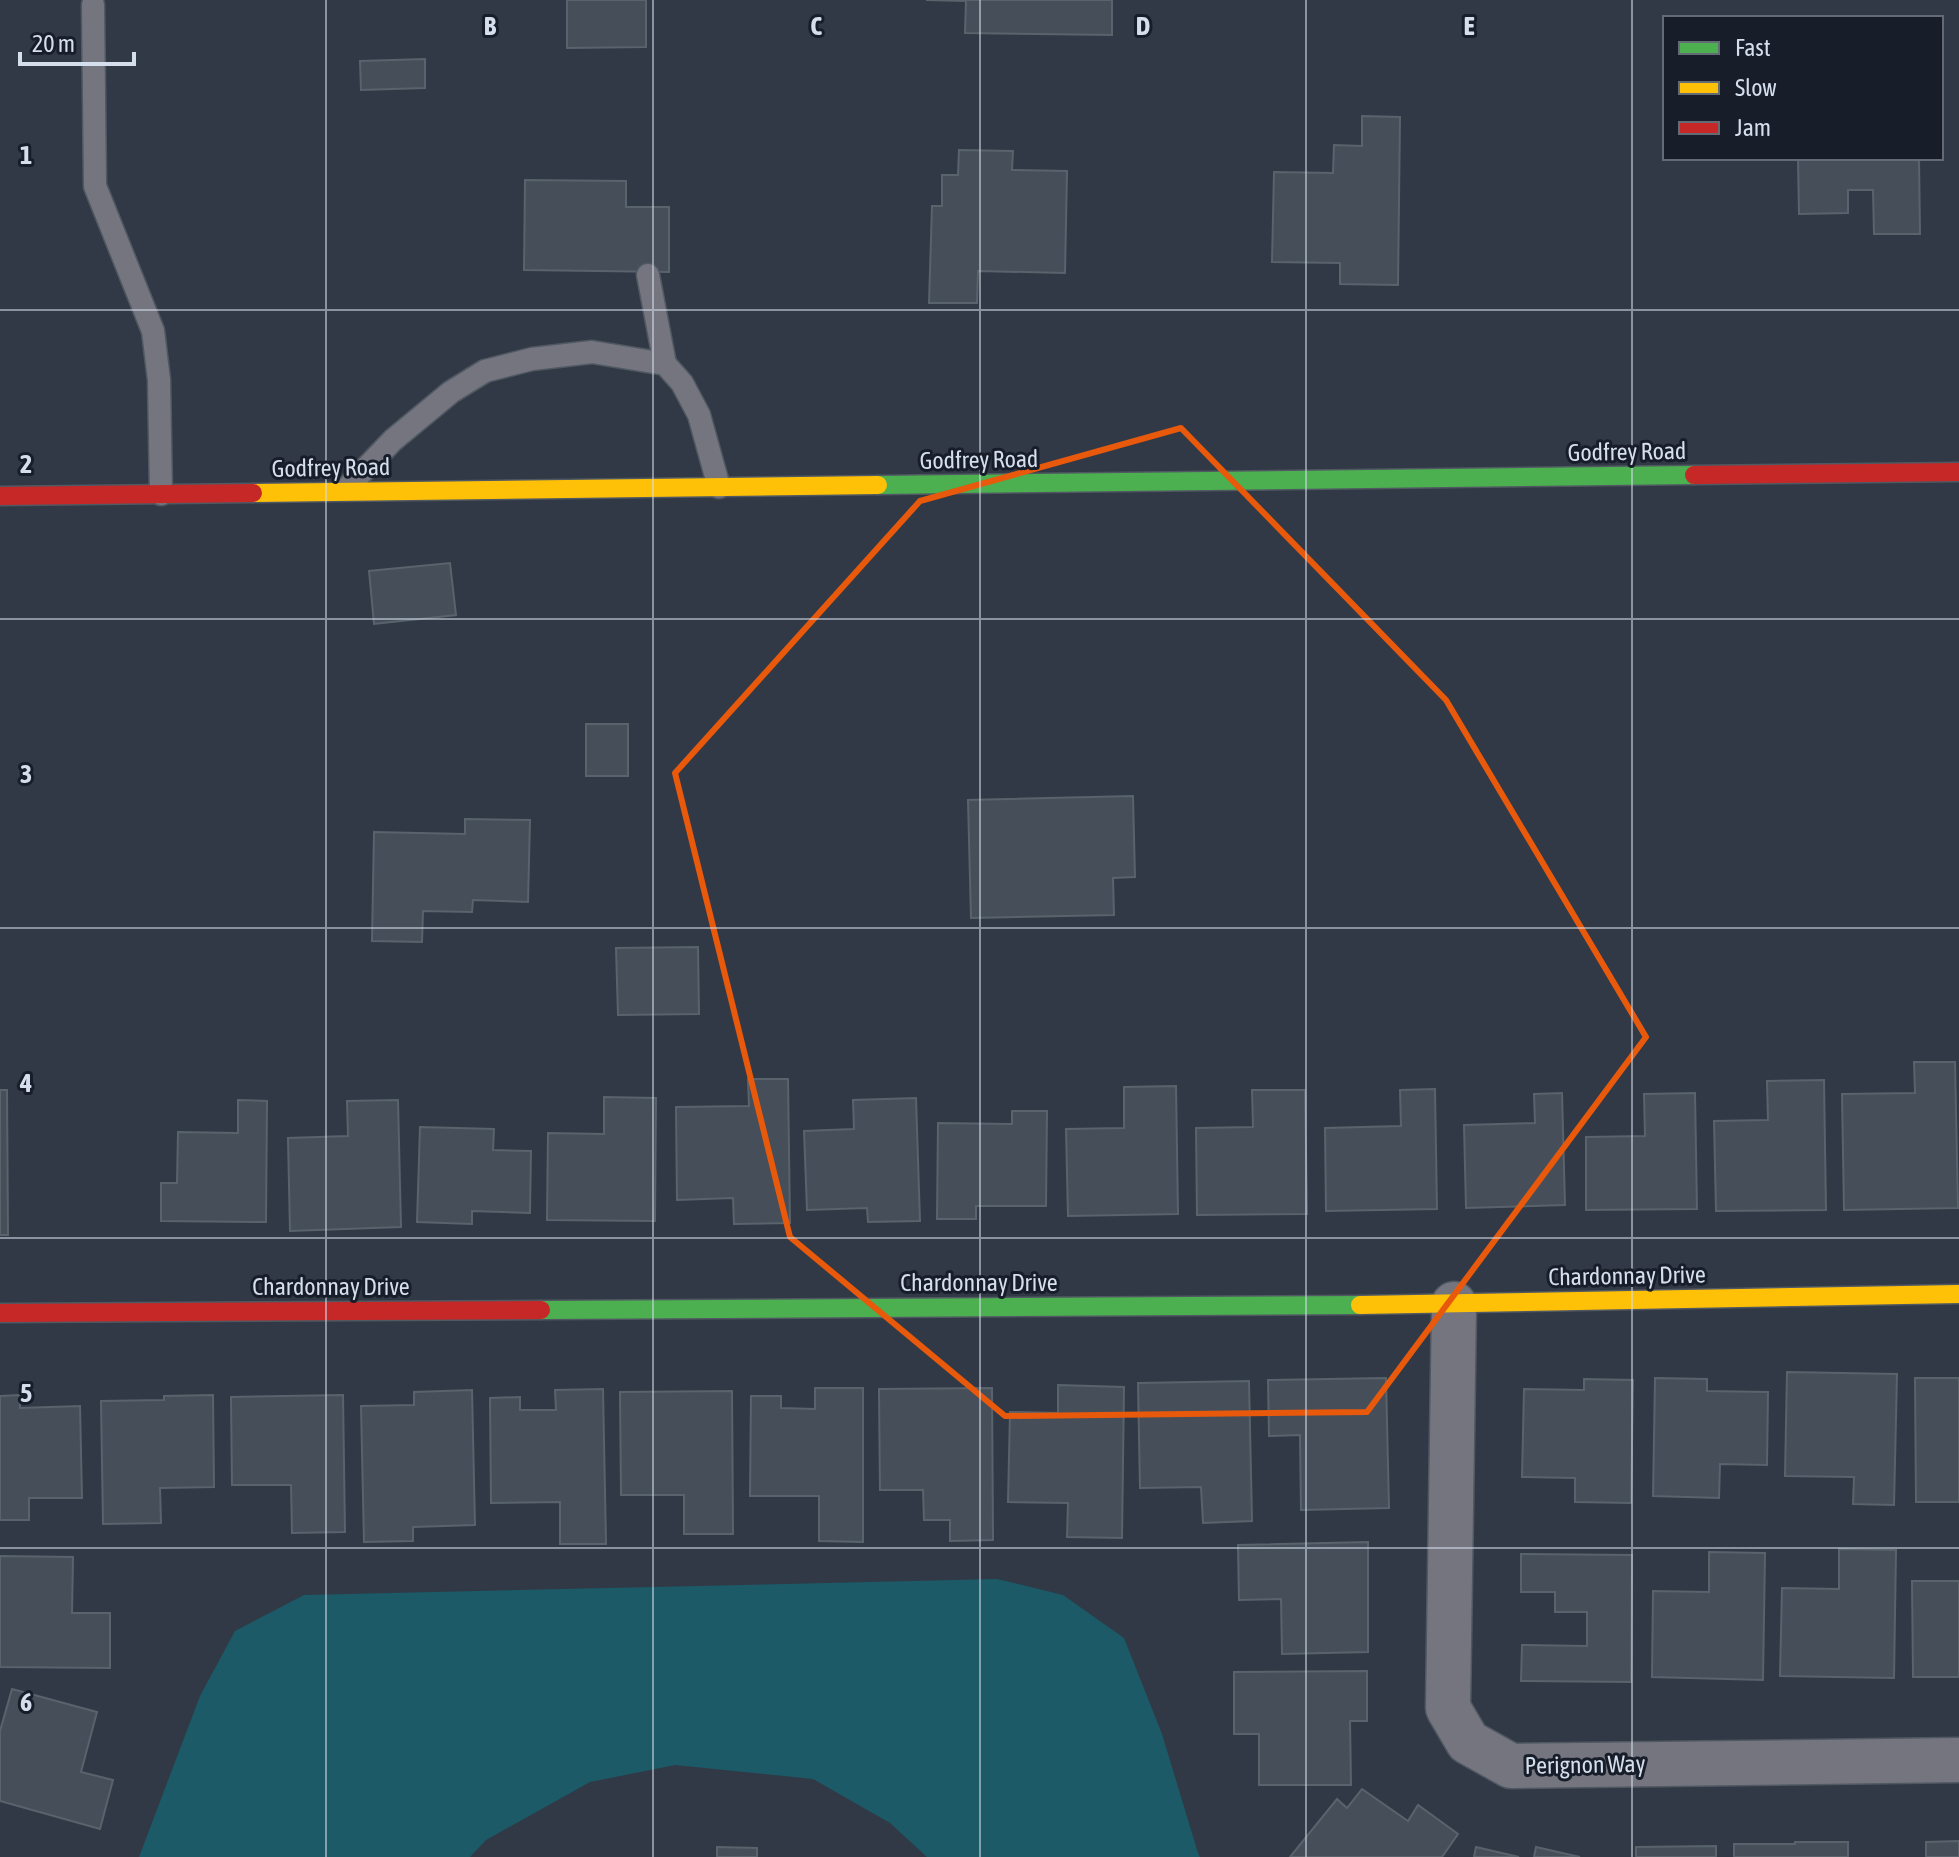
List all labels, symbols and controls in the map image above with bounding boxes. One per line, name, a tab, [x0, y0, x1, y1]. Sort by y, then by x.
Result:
text: B	[484, 11, 497, 41]
text: C	[810, 11, 822, 41]
text: D	[1136, 11, 1150, 41]
text: E	[1463, 11, 1475, 41]
scale bar	[20, 16, 134, 66]
legend	[1663, 16, 1943, 160]
text: 20 m	[32, 30, 75, 57]
text: Fast	[1735, 34, 1771, 61]
text: Slow	[1735, 74, 1777, 101]
text: Jam	[1735, 114, 1771, 141]
text: 1	[20, 140, 32, 170]
street label: Godfrey Road	[1567, 437, 1687, 466]
street label: Godfrey Road	[919, 445, 1039, 474]
text: 2	[20, 449, 32, 479]
street label: Godfrey Road	[271, 453, 391, 482]
text: 3	[20, 759, 32, 789]
text: 4	[19, 1068, 32, 1098]
street label: Chardonnay Drive	[1548, 1261, 1706, 1290]
street label: Chardonnay Drive	[900, 1269, 1058, 1296]
street label: Chardonnay Drive	[252, 1273, 410, 1300]
text: 5	[20, 1378, 32, 1408]
text: 6	[20, 1687, 32, 1717]
street label: Perignon Way	[1524, 1750, 1646, 1779]

